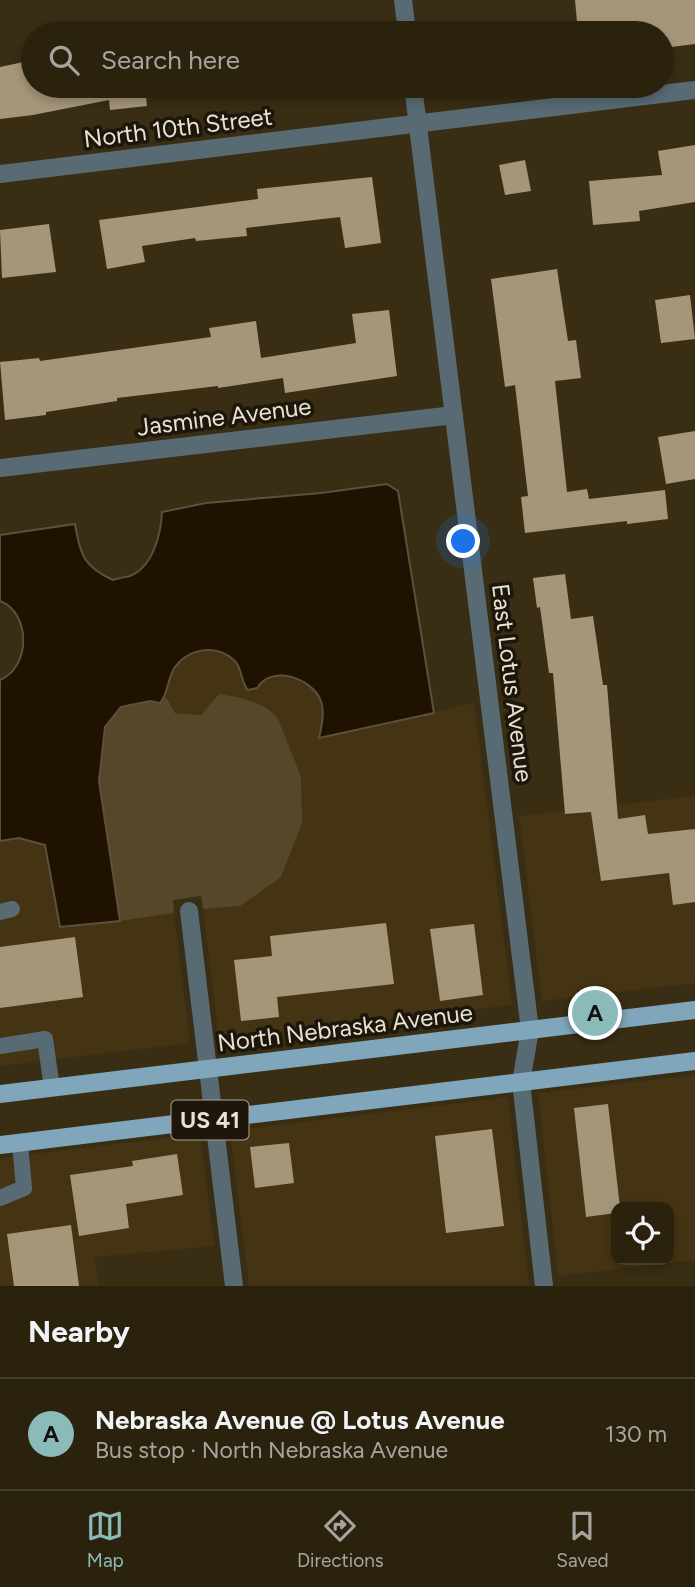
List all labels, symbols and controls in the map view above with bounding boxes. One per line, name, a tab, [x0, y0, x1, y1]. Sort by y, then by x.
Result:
search box	[21, 21, 674, 98]
icon: search	[45, 41, 83, 79]
text: Search here	[101, 44, 240, 76]
street label: North 10th Street	[82, 102, 274, 153]
street label: Jasmine Avenue	[135, 391, 313, 442]
your location	[446, 524, 480, 558]
street label: East Lotus Avenue	[486, 582, 539, 784]
pin: A	[572, 987, 618, 1039]
street label: North Nebraska Avenue	[216, 997, 474, 1058]
road number: US 41	[172, 1100, 248, 1140]
map controls	[611, 1202, 674, 1265]
button: locate	[611, 1202, 674, 1265]
text: Nearby	[28, 1313, 130, 1350]
text: Nebraska Avenue @ Lotus Avenue	[95, 1404, 505, 1436]
text: A	[43, 1420, 59, 1448]
text: 130 m	[605, 1420, 667, 1448]
text: Bus stop · North Nebraska Avenue	[95, 1436, 448, 1464]
tab: Map	[86, 1507, 124, 1572]
tab: Directions	[297, 1507, 384, 1572]
tab: Saved	[556, 1507, 609, 1572]

